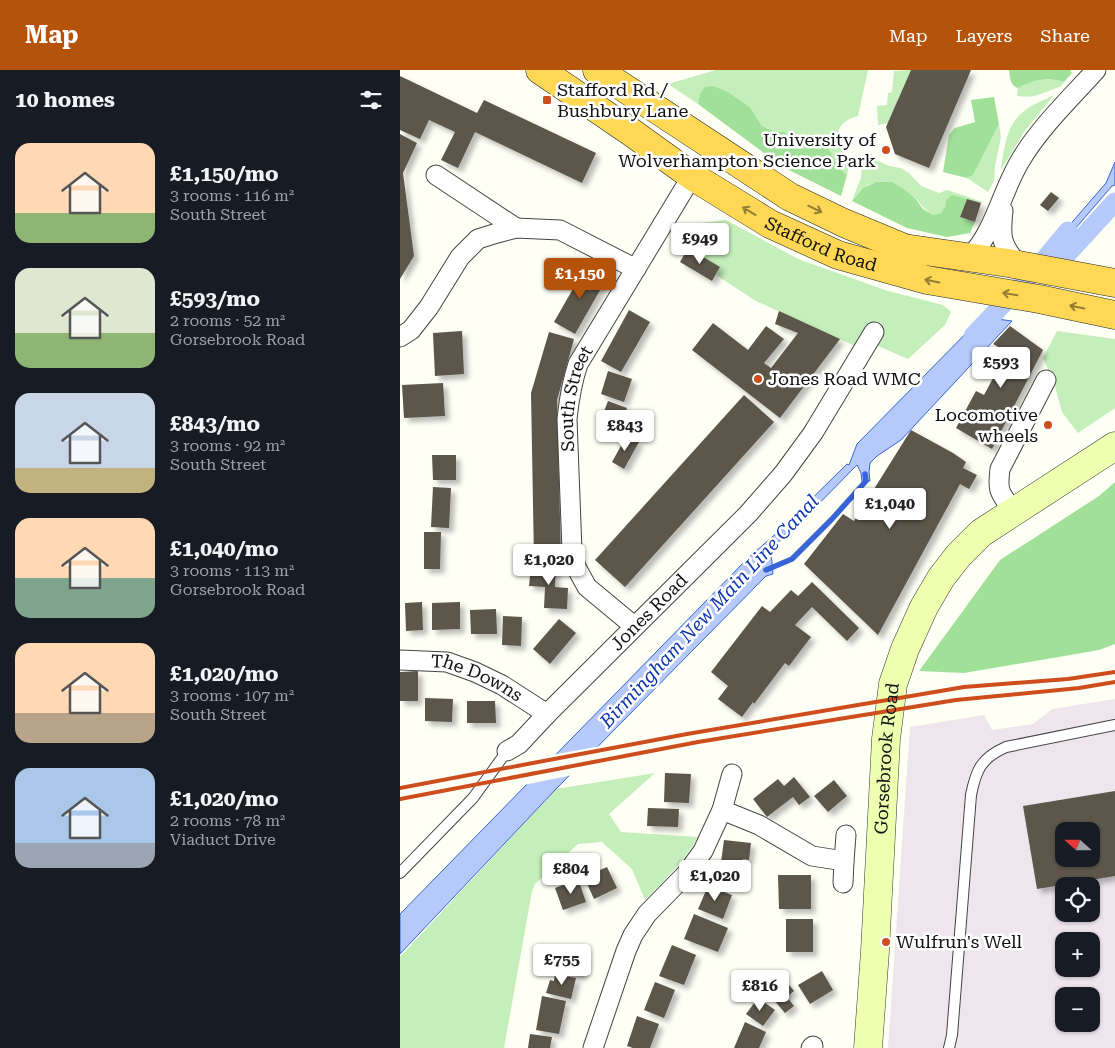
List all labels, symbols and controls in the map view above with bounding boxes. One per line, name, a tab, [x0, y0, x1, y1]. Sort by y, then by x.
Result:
text: Map	[25, 21, 79, 49]
text: Map	[889, 25, 928, 46]
text: Layers	[956, 25, 1012, 46]
text: Share	[1040, 25, 1090, 46]
place label: Stafford Rd / Bushbury Lane	[557, 79, 688, 121]
icon: filters	[357, 86, 385, 114]
text: 10 homes	[15, 88, 115, 112]
marker: Stafford Rd / Bushbury Lane	[541, 94, 553, 106]
place label: University of Wolverhampton Science Park	[618, 129, 877, 171]
marker: University of Wolverhampton Science Park	[880, 144, 892, 156]
text: £1,150/mo	[170, 162, 279, 186]
icon: home	[55, 163, 115, 223]
text: 3 rooms · 116 m²	[170, 186, 294, 205]
one-way arrow	[807, 204, 822, 214]
text: South Street	[170, 205, 266, 224]
one-way arrow	[742, 205, 756, 215]
street label: Stafford Road	[762, 212, 880, 276]
pin: £949	[670, 222, 730, 265]
text: £949	[682, 229, 718, 248]
pin: £1,150	[539, 258, 621, 300]
text: £1,150	[555, 264, 605, 283]
one-way arrow	[925, 275, 941, 285]
text: £593/mo	[170, 287, 260, 311]
icon: home	[55, 288, 115, 348]
one-way arrow	[1002, 289, 1018, 299]
one-way arrow	[1070, 301, 1086, 311]
text: 2 rooms · 52 m²	[170, 311, 285, 330]
text: Gorsebrook Road	[170, 330, 305, 349]
street label: South Street	[556, 341, 597, 452]
pin: £593	[971, 346, 1031, 389]
text: £593	[983, 353, 1019, 372]
place label: Jones Road WMC	[768, 368, 921, 389]
marker: Jones Road WMC	[752, 373, 764, 385]
place label: Locomotive wheels	[935, 404, 1038, 446]
pin: £843	[595, 410, 655, 452]
text: £843/mo	[170, 412, 260, 436]
icon: home	[55, 413, 115, 473]
text: £843	[607, 416, 643, 435]
marker: Locomotive wheels	[1042, 419, 1054, 431]
text: 3 rooms · 92 m²	[170, 436, 285, 455]
text: South Street	[170, 455, 266, 474]
pin: £1,040	[849, 488, 931, 530]
water label: Birmingham New Main Line Canal	[594, 490, 824, 733]
text: £1,040	[865, 494, 915, 513]
text: £1,040/mo	[170, 537, 279, 561]
icon: home	[55, 538, 115, 598]
pin: £1,020	[508, 544, 590, 586]
text: £1,020	[524, 550, 574, 569]
text: 3 rooms · 113 m²	[170, 561, 294, 580]
street label: Jones Road	[606, 569, 692, 655]
text: Gorsebrook Road	[170, 580, 305, 599]
street label: The Downs	[431, 650, 527, 705]
text: £1,020/mo	[170, 662, 279, 686]
icon: home	[55, 663, 115, 723]
street label: Gorsebrook Road	[870, 681, 903, 835]
text: 3 rooms · 107 m²	[170, 686, 294, 705]
text: South Street	[170, 705, 266, 724]
text: £1,020/mo	[170, 787, 279, 811]
icon: home	[55, 788, 115, 848]
text: 2 rooms · 78 m²	[170, 811, 285, 830]
north arrow	[1055, 822, 1100, 868]
map controls	[1055, 822, 1100, 1032]
text: Viaduct Drive	[170, 830, 276, 849]
pin: £804	[541, 852, 601, 895]
text: £804	[553, 859, 589, 878]
pin: £1,020	[674, 860, 756, 902]
text: £1,020	[690, 866, 740, 885]
button: locate	[1055, 877, 1100, 922]
place label: Wulfrun's Well	[896, 931, 1023, 952]
button: +	[1055, 932, 1100, 977]
marker: Wulfrun's Well	[880, 936, 892, 948]
pin: £755	[532, 944, 592, 986]
text: £755	[544, 950, 580, 969]
pin: £816	[730, 970, 790, 1012]
text: £816	[742, 976, 778, 995]
button: −	[1055, 987, 1100, 1032]

